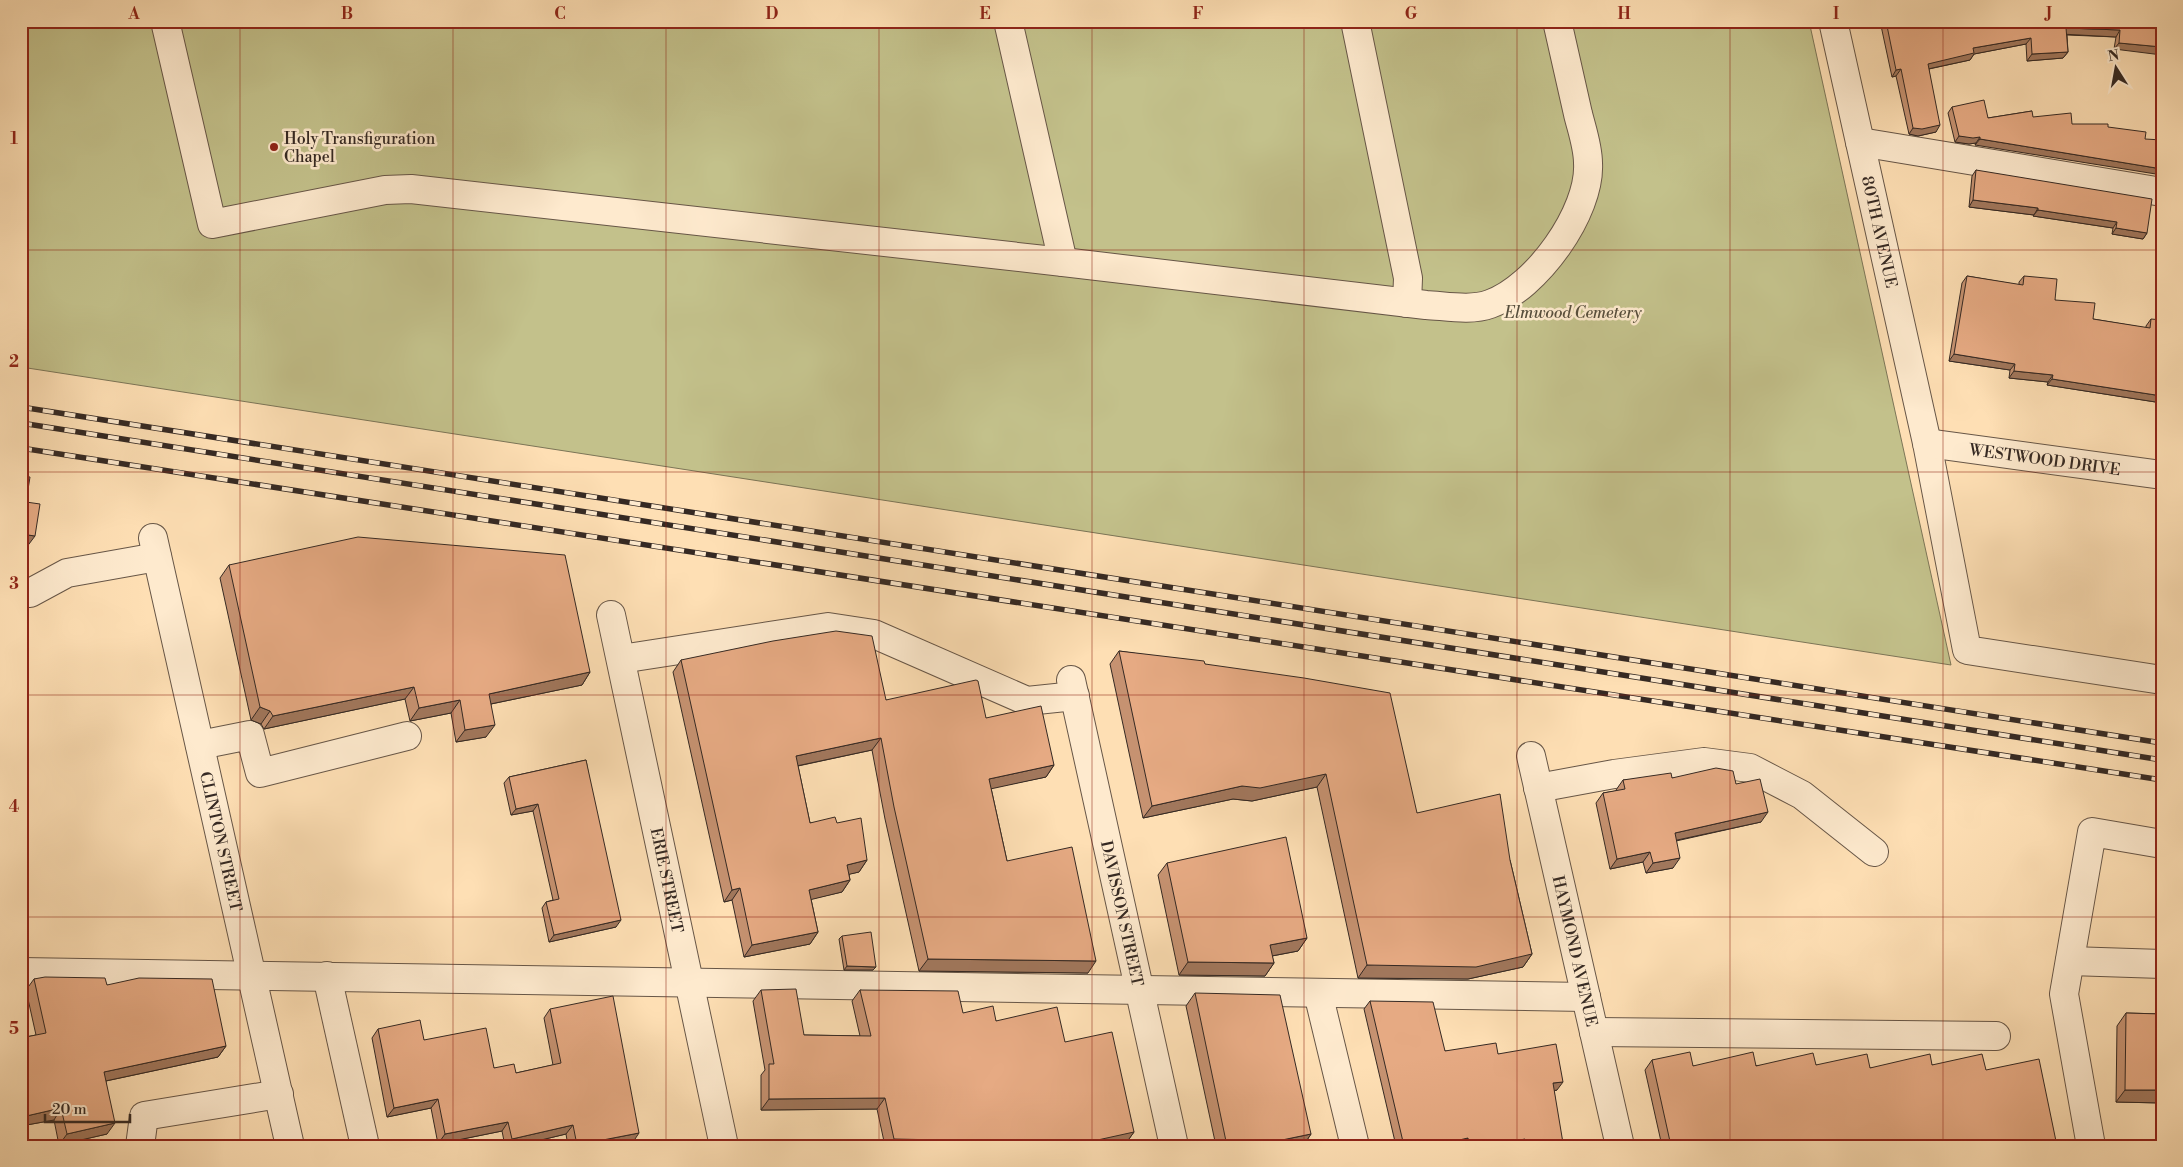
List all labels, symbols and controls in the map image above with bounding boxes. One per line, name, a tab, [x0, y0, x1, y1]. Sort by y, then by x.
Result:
text: A	[127, 4, 140, 24]
text: B	[341, 4, 353, 24]
text: C	[554, 4, 566, 24]
text: D	[766, 4, 779, 24]
text: E	[979, 4, 991, 24]
text: F	[1192, 4, 1204, 24]
text: G	[1405, 4, 1418, 24]
text: H	[1617, 4, 1631, 24]
text: I	[1833, 4, 1839, 24]
text: J	[2044, 4, 2052, 24]
north arrow	[2090, 42, 2140, 92]
text: N	[2107, 46, 2121, 66]
text: 1	[10, 129, 18, 149]
place label: Holy Transfiguration Chapel	[284, 129, 436, 167]
marker: Holy Transfiguration Chapel	[268, 141, 280, 153]
street label: 80TH AVENUE	[1857, 174, 1901, 290]
park label: Elmwood Cemetery	[1503, 303, 1642, 323]
text: 2	[9, 352, 19, 372]
street label: WESTWOOD DRIVE	[1967, 440, 2122, 480]
text: 3	[9, 574, 19, 594]
street label: CLINTON STREET	[195, 770, 246, 914]
text: 4	[9, 797, 20, 817]
street label: ERIE STREET	[645, 826, 687, 935]
street label: DAVISSON STREET	[1096, 839, 1147, 988]
street label: HAYMOND AVENUE	[1548, 874, 1601, 1029]
text: 5	[9, 1019, 19, 1039]
scale bar	[45, 1092, 130, 1124]
text: 20 m	[52, 1100, 87, 1119]

